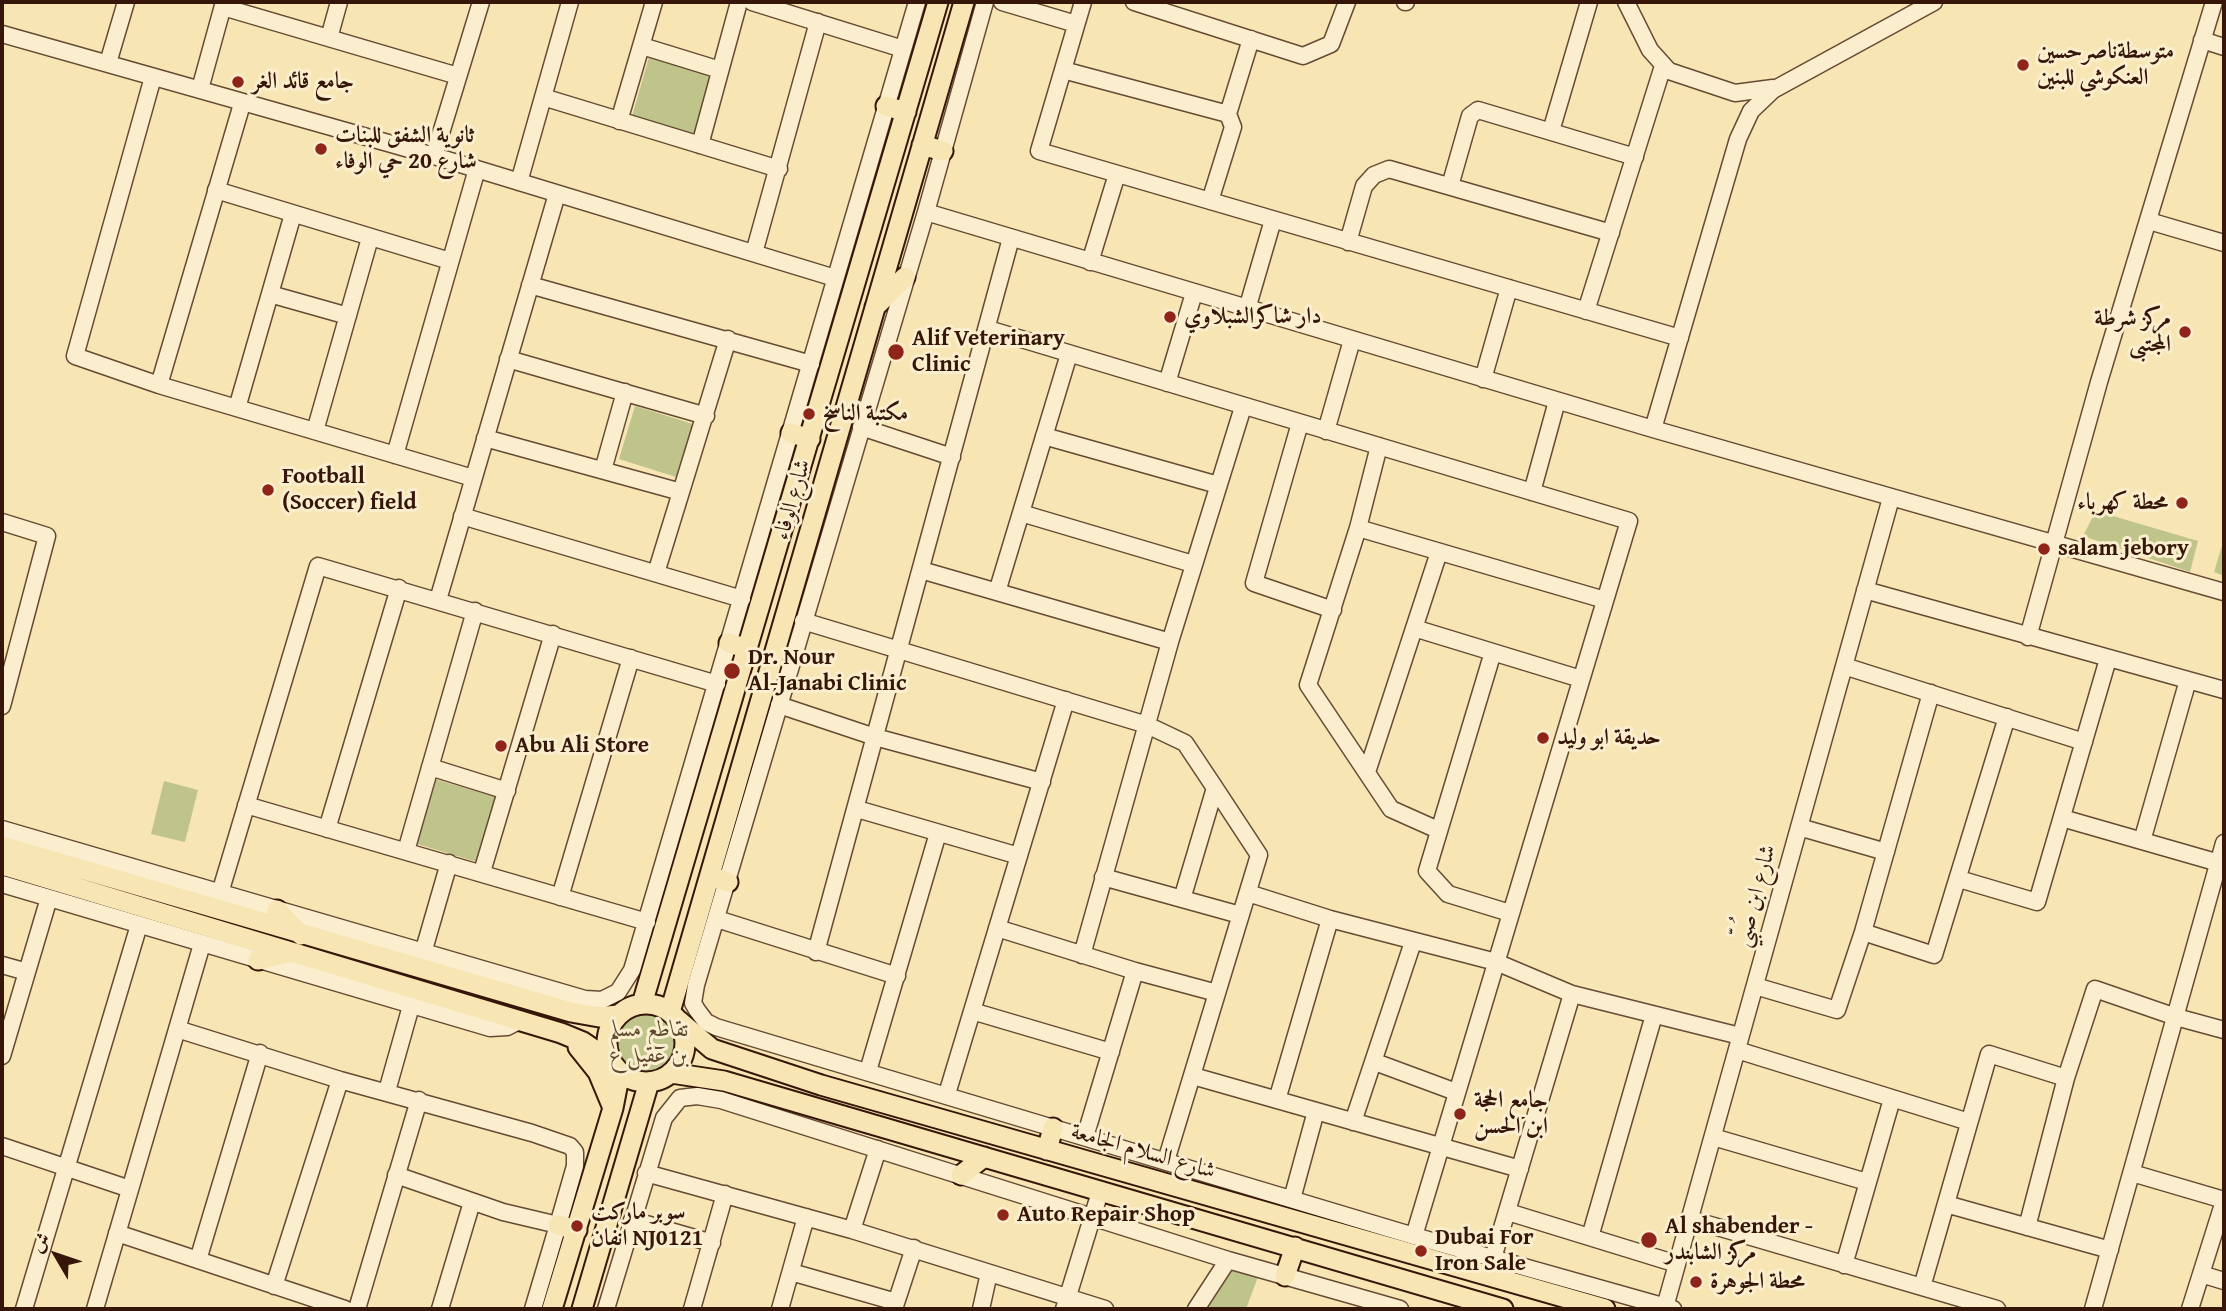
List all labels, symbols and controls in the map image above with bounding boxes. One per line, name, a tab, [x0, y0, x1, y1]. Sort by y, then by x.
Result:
place label: متوسطةناصرحسين العنكوشي للبنين	[2037, 38, 2174, 92]
marker: متوسطةناصرحسين العنكوشي للبنين	[2015, 57, 2031, 73]
place label: جامع قائد الغر	[252, 68, 354, 96]
marker: جامع قائد الغر	[230, 74, 246, 90]
place label: ثانوية الشفق للبنات شارع 20 حي الوفاء	[335, 122, 477, 176]
marker: ثانوية الشفق للبنات شارع 20 حي الوفاء	[313, 141, 329, 157]
place label: دار شاكرالشبلاوي	[1184, 303, 1322, 331]
place label: مركز شرطة المجتبى	[2094, 305, 2171, 359]
marker: دار شاكرالشبلاوي	[1162, 309, 1178, 325]
marker: مركز شرطة المجتبى	[2177, 324, 2193, 340]
place label: Alif Veterinary Clinic	[912, 325, 1065, 379]
marker: Alif Veterinary Clinic	[886, 342, 906, 362]
place label: مكتبة الناسخ	[823, 400, 908, 428]
marker: مكتبة الناسخ	[801, 406, 817, 422]
street label: شارع الوفاء	[768, 456, 818, 544]
place label: Football (Soccer) field	[282, 463, 417, 517]
marker: Football (Soccer) field	[260, 482, 276, 498]
place label: محطة كهرباء	[2077, 489, 2168, 517]
marker: محطة كهرباء	[2174, 495, 2190, 511]
place label: salam jebory	[2058, 535, 2189, 563]
marker: salam jebory	[2036, 541, 2052, 557]
place label: Dr. Nour Al-Janabi Clinic	[748, 644, 907, 698]
marker: Dr. Nour Al-Janabi Clinic	[722, 661, 742, 681]
place label: حديقة ابو وليد	[1557, 724, 1661, 752]
marker: حديقة ابو وليد	[1535, 730, 1551, 746]
place label: Abu Ali Store	[515, 732, 649, 760]
marker: Abu Ali Store	[493, 738, 509, 754]
street label: شارع ابن صُبّي	[1729, 842, 1783, 950]
park label: تقاطع مسلم بن عقيل ع	[609, 1016, 689, 1070]
place label: جامع الحجة ابن الحسن	[1474, 1087, 1548, 1141]
marker: جامع الحجة ابن الحسن	[1452, 1106, 1468, 1122]
street label: شارع السلام الجامعة	[1067, 1118, 1219, 1186]
place label: سوبر ماركت انفان NJ0121	[591, 1199, 703, 1253]
place label: Auto Repair Shop	[1017, 1201, 1195, 1229]
marker: Auto Repair Shop	[995, 1207, 1011, 1223]
place label: Al shabender - مركز الشابندر	[1665, 1213, 1813, 1267]
marker: سوبر ماركت انفان NJ0121	[569, 1218, 585, 1234]
north arrow	[21, 1220, 91, 1290]
place label: Dubai For Iron Sale	[1435, 1224, 1534, 1278]
text: ش	[23, 1226, 56, 1258]
marker: Al shabender - مركز الشابندر	[1639, 1230, 1659, 1250]
marker: Dubai For Iron Sale	[1413, 1243, 1429, 1259]
place label: محطة الجوهرة	[1710, 1268, 1805, 1296]
marker: محطة الجوهرة	[1688, 1274, 1704, 1290]

